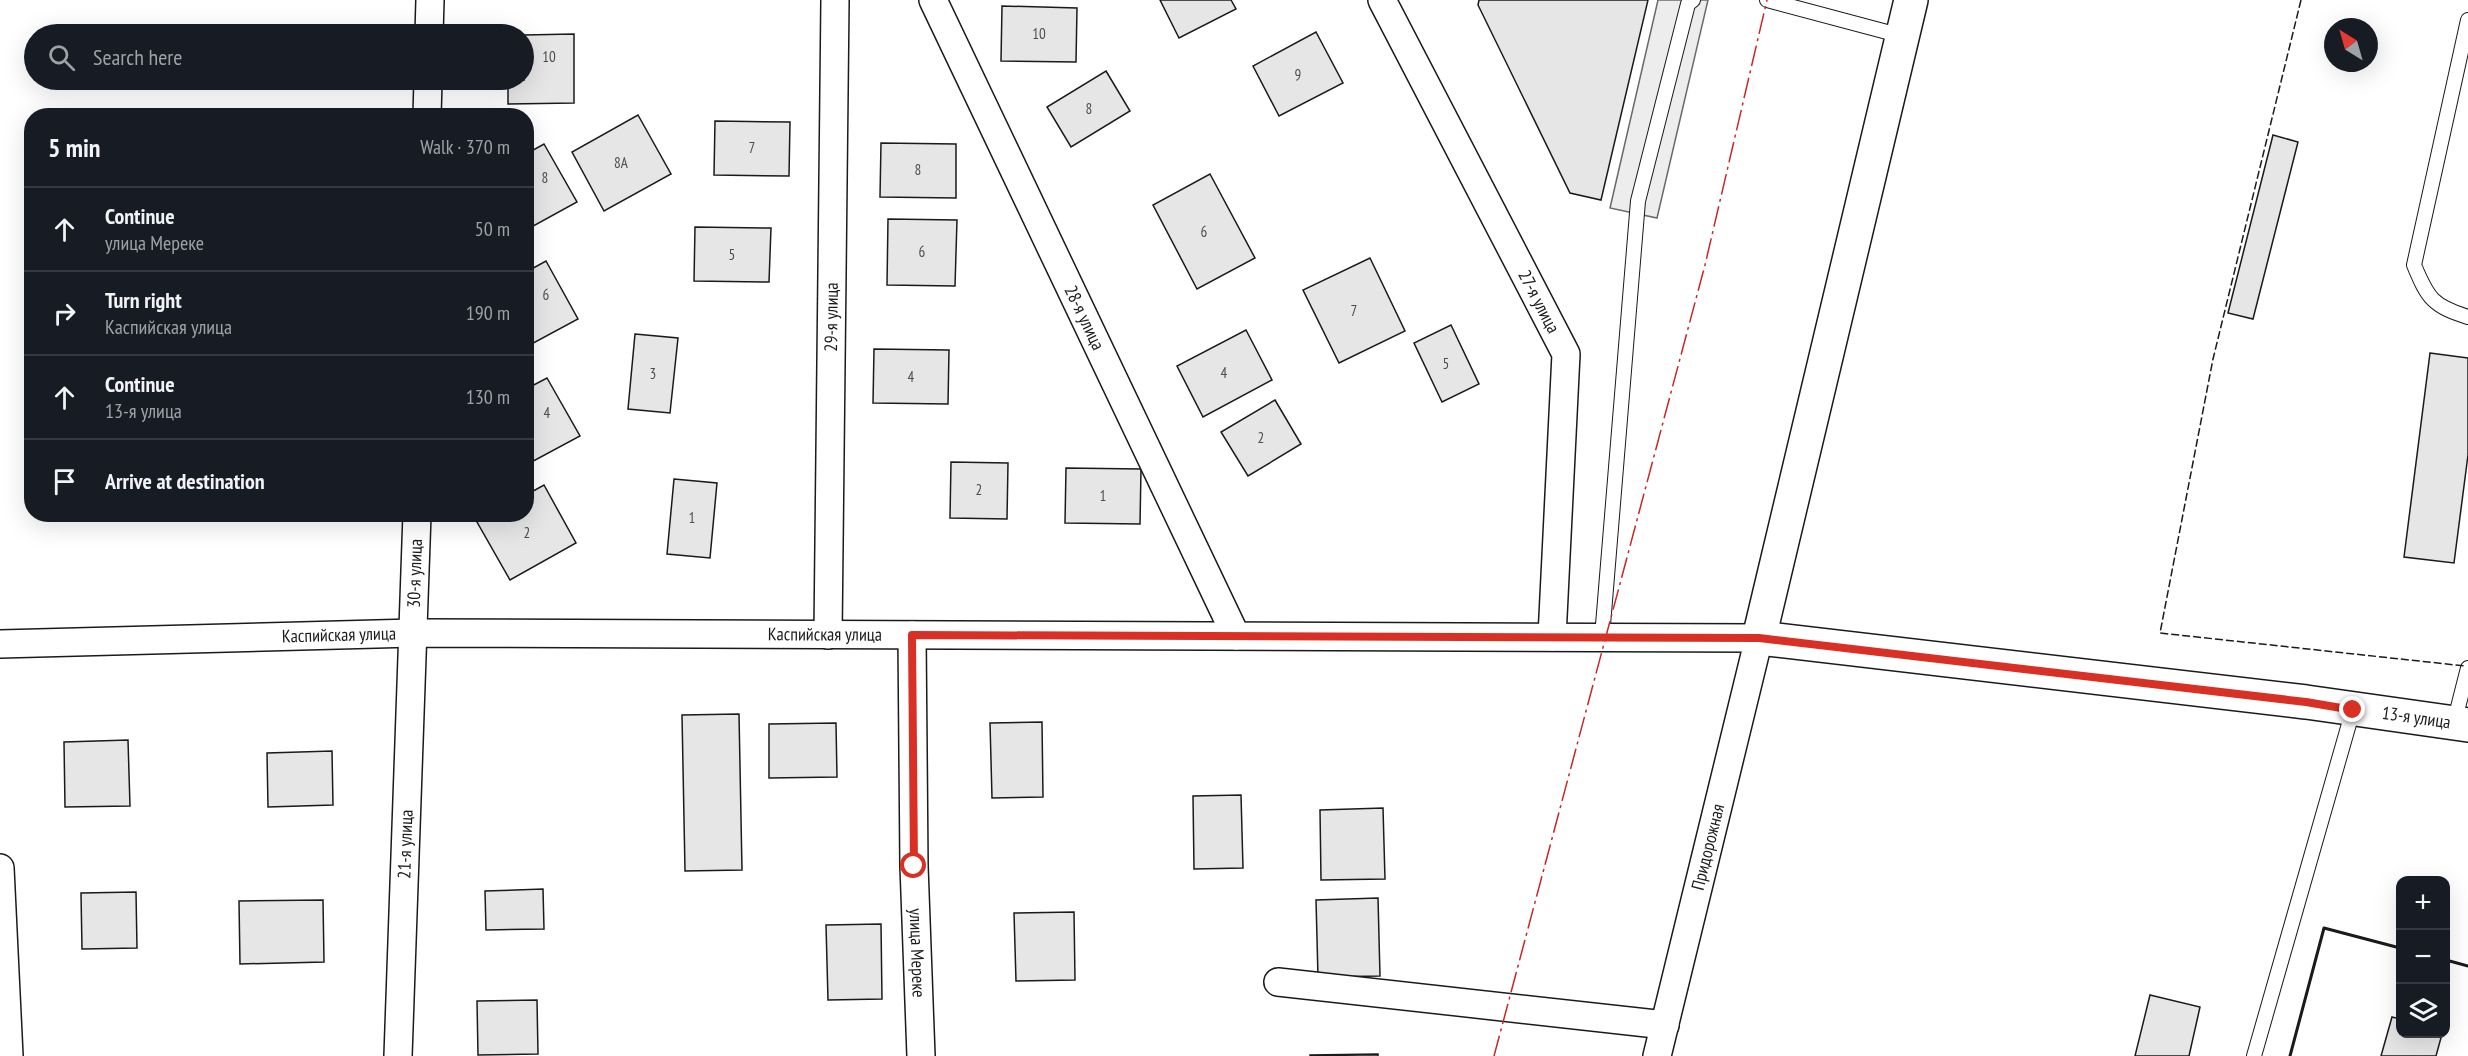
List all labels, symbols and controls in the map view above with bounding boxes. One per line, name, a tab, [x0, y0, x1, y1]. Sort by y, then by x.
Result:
north arrow	[2324, 18, 2378, 72]
search box	[24, 24, 534, 90]
house number: 10	[1032, 24, 1046, 43]
icon: search	[45, 41, 78, 74]
text: Search here	[93, 43, 182, 71]
house number: 10	[542, 47, 556, 66]
house number: 9	[1295, 65, 1301, 84]
house number: 8	[1086, 99, 1092, 118]
text: 5 min	[48, 131, 101, 164]
text: Walk · 370 m	[420, 134, 510, 160]
house number: 7	[749, 138, 755, 157]
house number: 8А	[614, 153, 629, 172]
house number: 8	[915, 160, 921, 179]
house number: 8	[542, 168, 548, 187]
text: Continue	[105, 202, 175, 230]
icon: ahead	[48, 213, 81, 246]
text: 50 m	[475, 216, 510, 242]
house number: 6	[1201, 222, 1208, 241]
text: улица Мереке	[105, 230, 204, 256]
house number: 6	[919, 242, 926, 261]
house number: 5	[729, 245, 735, 264]
street label: 27-я улица	[1513, 266, 1565, 337]
street label: 28-я улица	[1060, 281, 1110, 354]
street label: 29-я улица	[819, 282, 843, 352]
house number: 6	[543, 285, 550, 304]
text: Turn right	[105, 286, 182, 314]
icon: right	[48, 297, 81, 330]
text: 190 m	[466, 300, 510, 326]
house number: 7	[1351, 301, 1357, 320]
text: Каспийская улица	[105, 314, 232, 340]
house number: 5	[1443, 354, 1449, 373]
house number: 4	[1221, 363, 1228, 382]
house number: 3	[650, 364, 656, 383]
house number: 4	[908, 367, 915, 386]
text: Continue	[105, 370, 175, 398]
icon: ahead	[48, 381, 81, 414]
text: 130 m	[466, 384, 510, 410]
text: 13-я улица	[105, 398, 182, 424]
house number: 4	[544, 403, 551, 422]
house number: 2	[1258, 428, 1264, 447]
icon: arrive	[48, 465, 81, 498]
text: Arrive at destination	[105, 467, 265, 495]
house number: 2	[976, 480, 982, 499]
house number: 1	[1100, 486, 1106, 505]
house number: 1	[689, 508, 695, 527]
house number: 2	[524, 523, 530, 542]
street label: 30-я улица	[402, 538, 427, 608]
street label: Каспийская улица	[281, 621, 396, 648]
street label: Каспийская улица	[768, 622, 882, 646]
route end	[2339, 696, 2365, 722]
street label: 13-я улица	[2381, 701, 2452, 733]
street label: Придорожная	[1686, 801, 1729, 892]
street label: 21-я улица	[392, 809, 418, 879]
route start	[900, 852, 926, 878]
map controls	[2396, 876, 2450, 1038]
button: +	[2396, 876, 2450, 930]
street label: улица Мереке	[905, 908, 931, 998]
button: −	[2396, 930, 2450, 984]
button: layers	[2396, 984, 2450, 1038]

